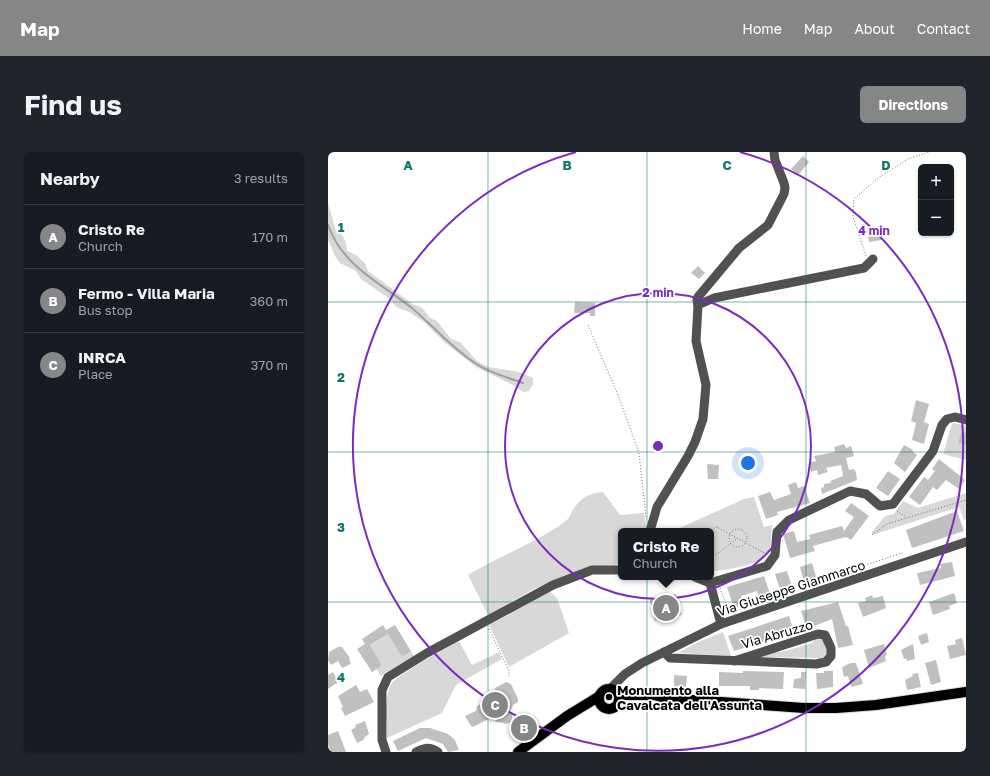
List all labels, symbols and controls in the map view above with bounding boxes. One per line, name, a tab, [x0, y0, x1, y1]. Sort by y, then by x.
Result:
text: Map	[20, 17, 60, 40]
text: Home	[742, 20, 782, 37]
text: Map	[804, 20, 832, 37]
text: About	[854, 20, 895, 37]
text: Contact	[917, 20, 970, 37]
button: Directions	[860, 86, 966, 123]
text: Find us	[24, 88, 122, 121]
text: A	[403, 157, 413, 173]
text: B	[562, 157, 572, 173]
text: C	[722, 157, 732, 173]
text: D	[881, 157, 891, 173]
map controls	[918, 164, 954, 236]
button: +	[918, 164, 954, 200]
text: Nearby	[40, 168, 100, 189]
text: 3 results	[234, 170, 288, 186]
button: −	[918, 200, 954, 236]
text: 1	[338, 219, 345, 235]
text: Cristo Re	[78, 220, 145, 238]
text: 4 min	[858, 223, 890, 238]
text: A	[48, 229, 58, 245]
text: 170 m	[252, 229, 288, 245]
text: Church	[78, 238, 123, 254]
text: Fermo - Villa Maria	[78, 284, 215, 302]
text: 2 min	[642, 285, 674, 300]
text: B	[48, 293, 58, 309]
text: 360 m	[250, 293, 288, 309]
text: Bus stop	[78, 302, 133, 318]
text: INRCA	[78, 348, 126, 366]
text: C	[48, 357, 58, 373]
text: 370 m	[251, 357, 288, 373]
text: Place	[78, 366, 113, 382]
text: 2	[337, 369, 345, 385]
centre of rings	[651, 439, 665, 453]
your location	[738, 453, 758, 473]
text: 3	[337, 519, 345, 535]
popup	[618, 528, 714, 580]
text: Cristo Re	[633, 537, 699, 555]
text: Church	[633, 555, 677, 571]
street label: Via Giuseppe Giammarco	[715, 556, 867, 620]
pin: A	[653, 593, 679, 623]
street label: Via Abruzzo	[739, 616, 815, 652]
text: 4	[337, 669, 345, 685]
place label: Monumento alla Cavalcata dell'Assunta	[617, 682, 762, 713]
pin: C	[482, 690, 508, 720]
marker: Monumento alla Cavalcata dell'Assunta	[604, 692, 614, 702]
pin: B	[511, 713, 537, 743]

